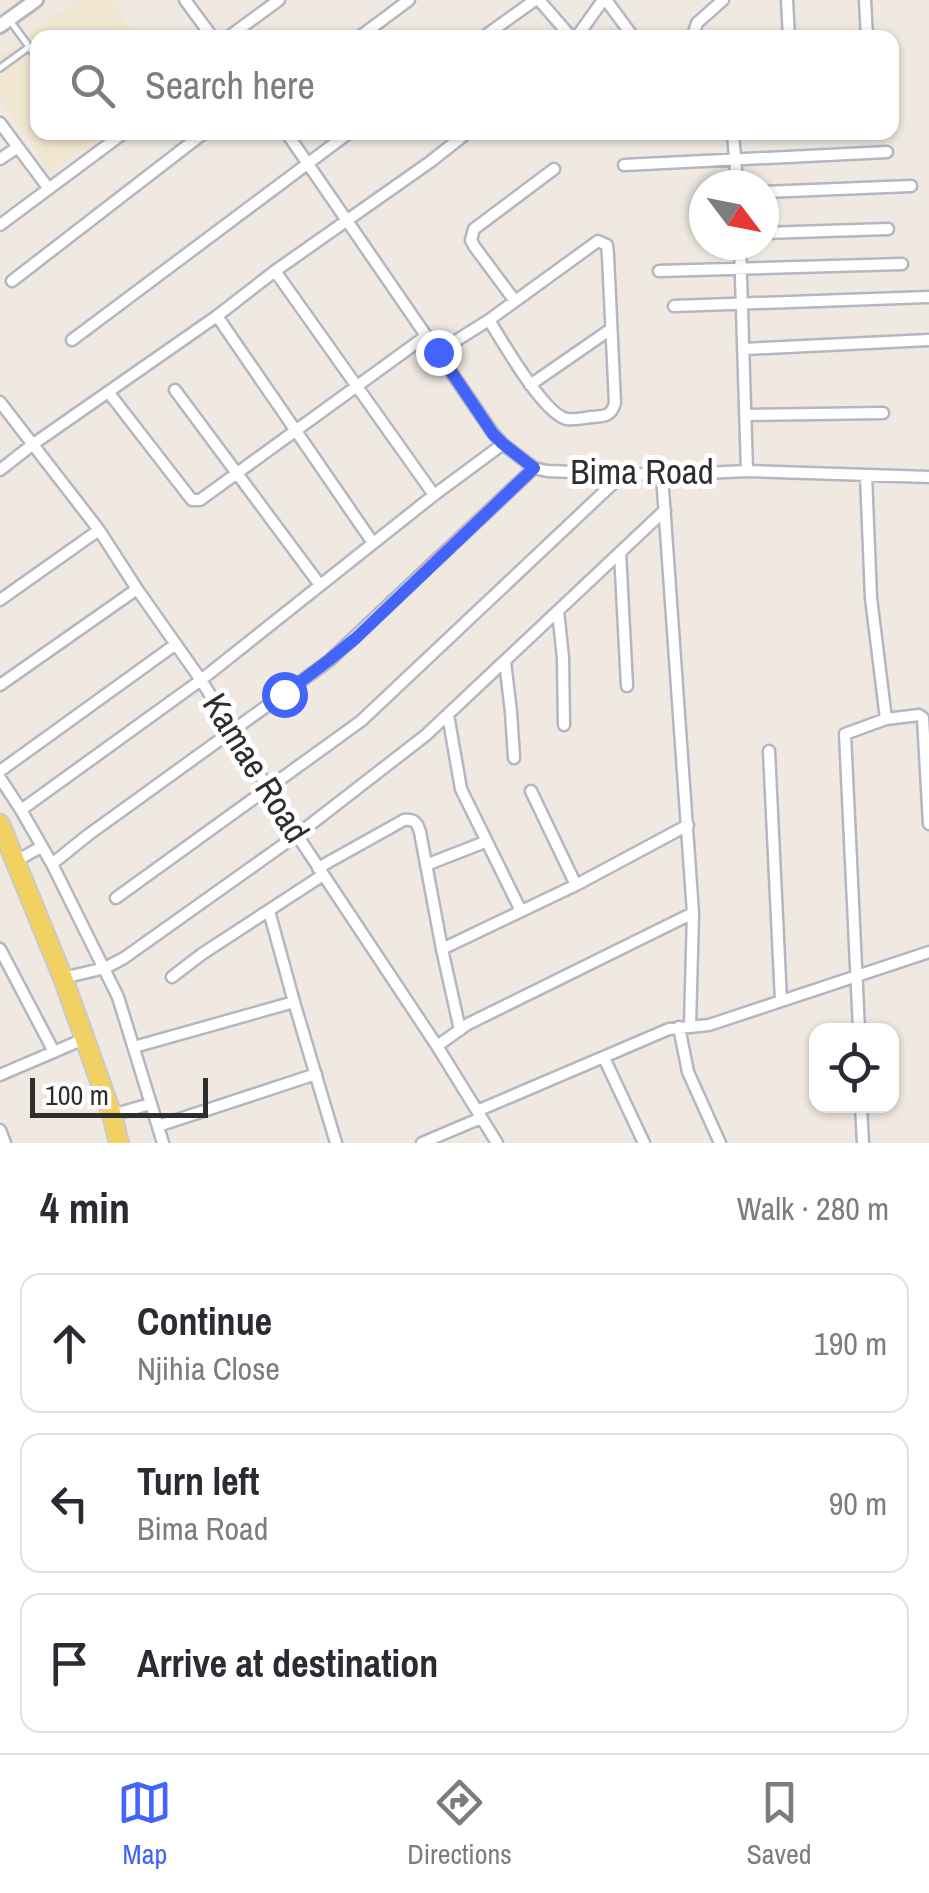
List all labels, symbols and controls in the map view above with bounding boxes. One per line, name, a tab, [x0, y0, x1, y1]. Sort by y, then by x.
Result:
search box	[30, 30, 899, 140]
icon: search	[65, 58, 120, 113]
text: Search here	[145, 60, 315, 111]
north arrow	[689, 170, 779, 260]
route end	[416, 330, 462, 376]
street label: Bima Road	[570, 448, 714, 495]
route start	[262, 672, 308, 718]
street label: Kamae Road	[192, 684, 321, 851]
map controls	[809, 1023, 899, 1113]
button: locate	[809, 1023, 899, 1113]
scale bar	[30, 1073, 208, 1118]
text: 100 m	[45, 1076, 109, 1114]
text: 4 min	[40, 1180, 130, 1236]
text: Walk · 280 m	[737, 1187, 889, 1230]
text: Continue	[137, 1296, 272, 1347]
icon: ahead	[42, 1316, 97, 1371]
text: 190 m	[814, 1322, 887, 1365]
text: Njihia Close	[137, 1347, 280, 1390]
text: Turn left	[137, 1456, 259, 1507]
icon: left	[42, 1476, 97, 1531]
text: 90 m	[829, 1482, 887, 1525]
text: Bima Road	[137, 1507, 268, 1550]
icon: arrive	[42, 1636, 97, 1691]
text: Arrive at destination	[137, 1638, 438, 1689]
tab: Map	[117, 1775, 172, 1873]
tab: Directions	[407, 1775, 512, 1873]
tab: Saved	[747, 1775, 812, 1873]

